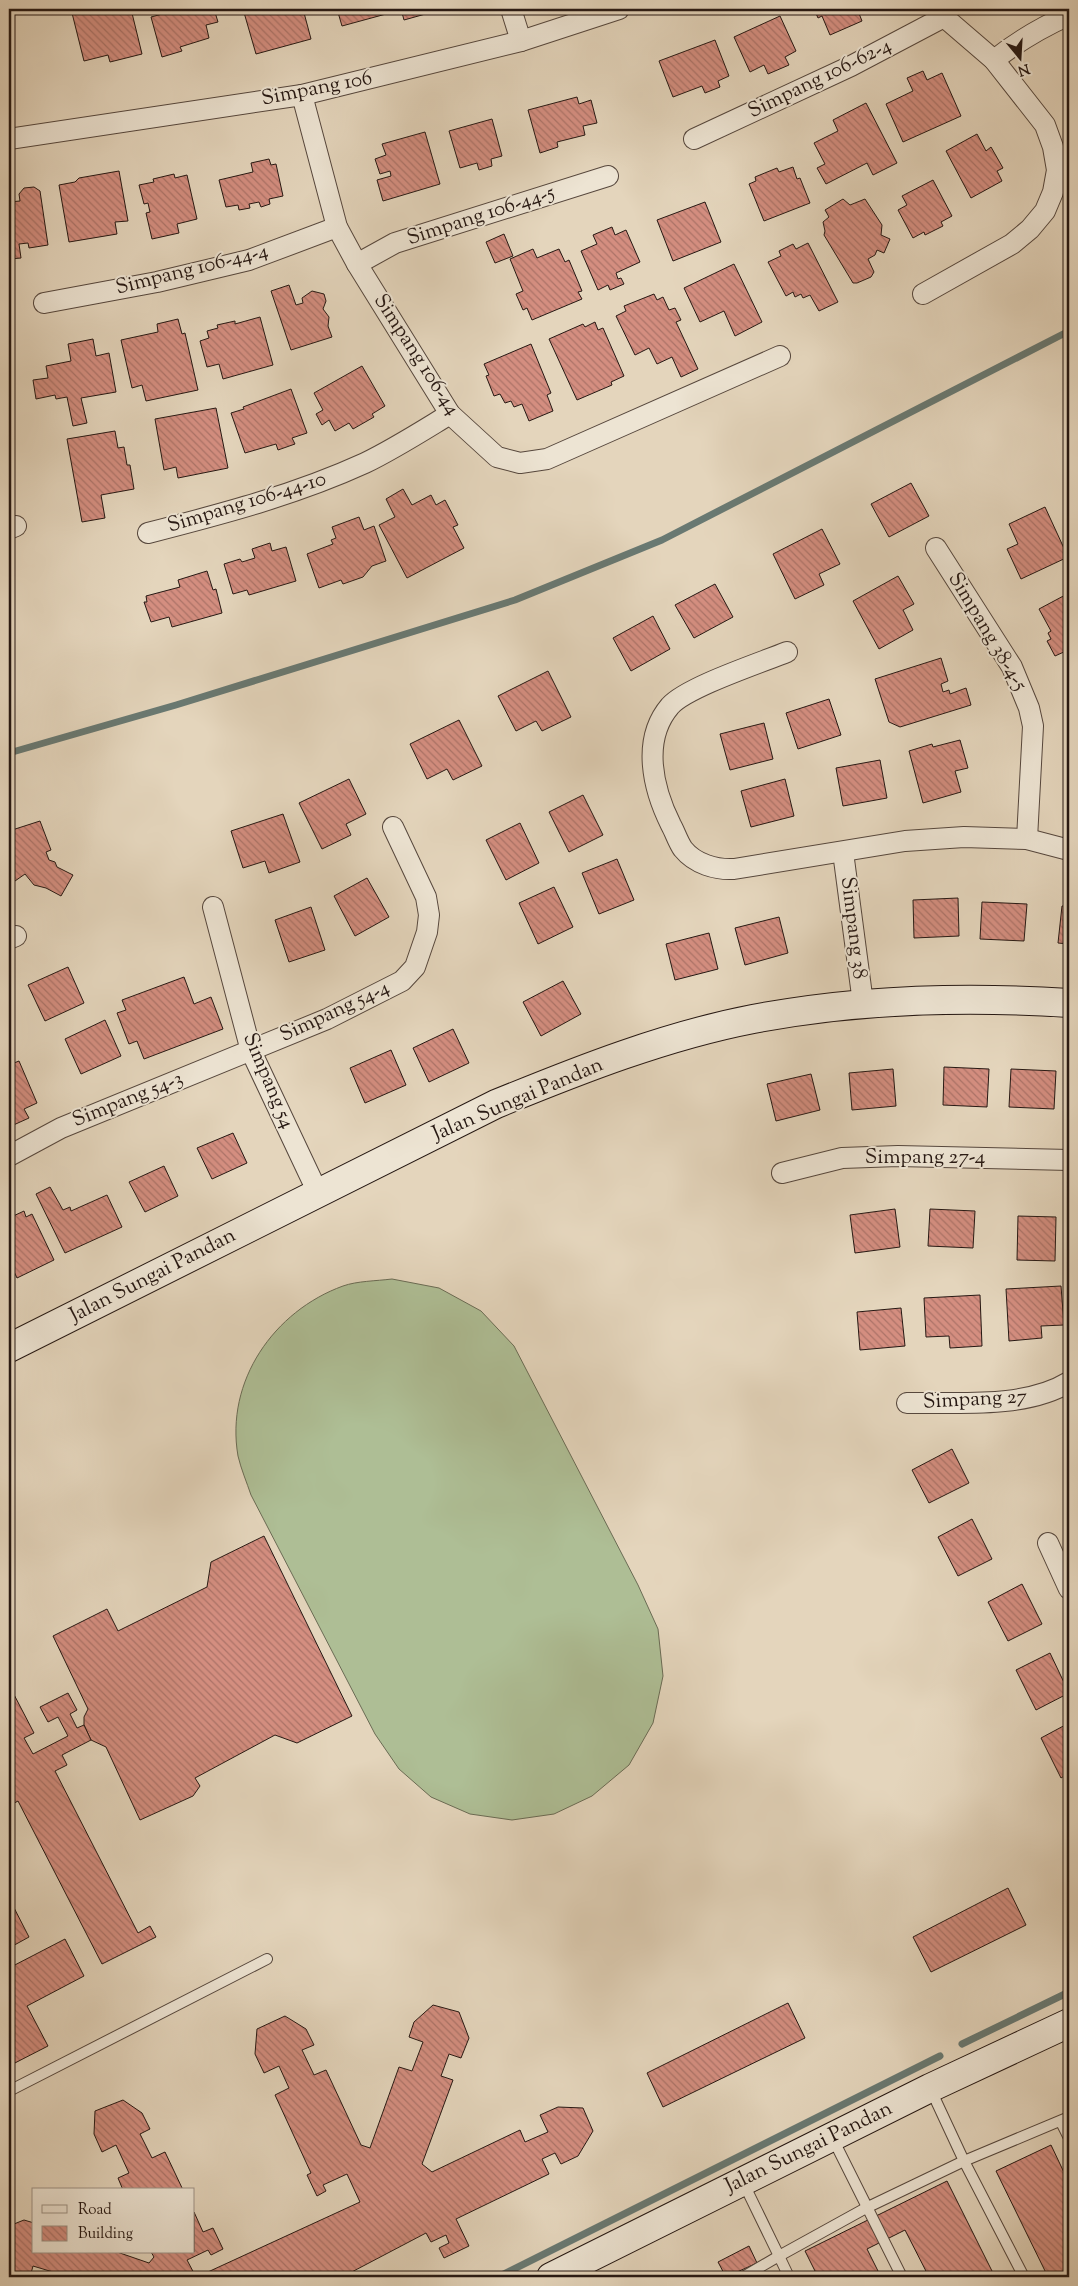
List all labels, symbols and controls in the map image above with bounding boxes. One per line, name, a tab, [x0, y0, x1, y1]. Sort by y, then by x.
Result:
street label: Simpang 106-62-4	[743, 31, 897, 127]
north arrow	[996, 32, 1046, 82]
text: N	[1015, 57, 1032, 80]
street label: Simpang 106	[259, 64, 375, 114]
street label: Simpang 106-44-5	[403, 178, 559, 254]
street label: Simpang 106-44-4	[113, 237, 271, 303]
street label: Simpang 106-44	[365, 288, 467, 422]
street label: Simpang 106-44-10	[164, 465, 330, 541]
street label: Simpang 38-4-5	[940, 567, 1034, 697]
street label: Simpang 38	[832, 875, 874, 981]
street label: Simpang 54-4	[275, 973, 395, 1051]
street label: Simpang 54	[234, 1028, 302, 1134]
street label: Jalan Sungai Pandan	[427, 1050, 608, 1150]
street label: Simpang 54-3	[68, 1064, 188, 1136]
street label: Simpang 27-4	[865, 1143, 985, 1173]
street label: Jalan Sungai Pandan	[64, 1221, 241, 1331]
street label: Simpang 27	[922, 1382, 1028, 1418]
street label: Jalan Sungai Pandan	[719, 2094, 898, 2202]
legend	[32, 2188, 195, 2254]
text: Road	[78, 2200, 112, 2221]
text: Building	[78, 2224, 133, 2245]

